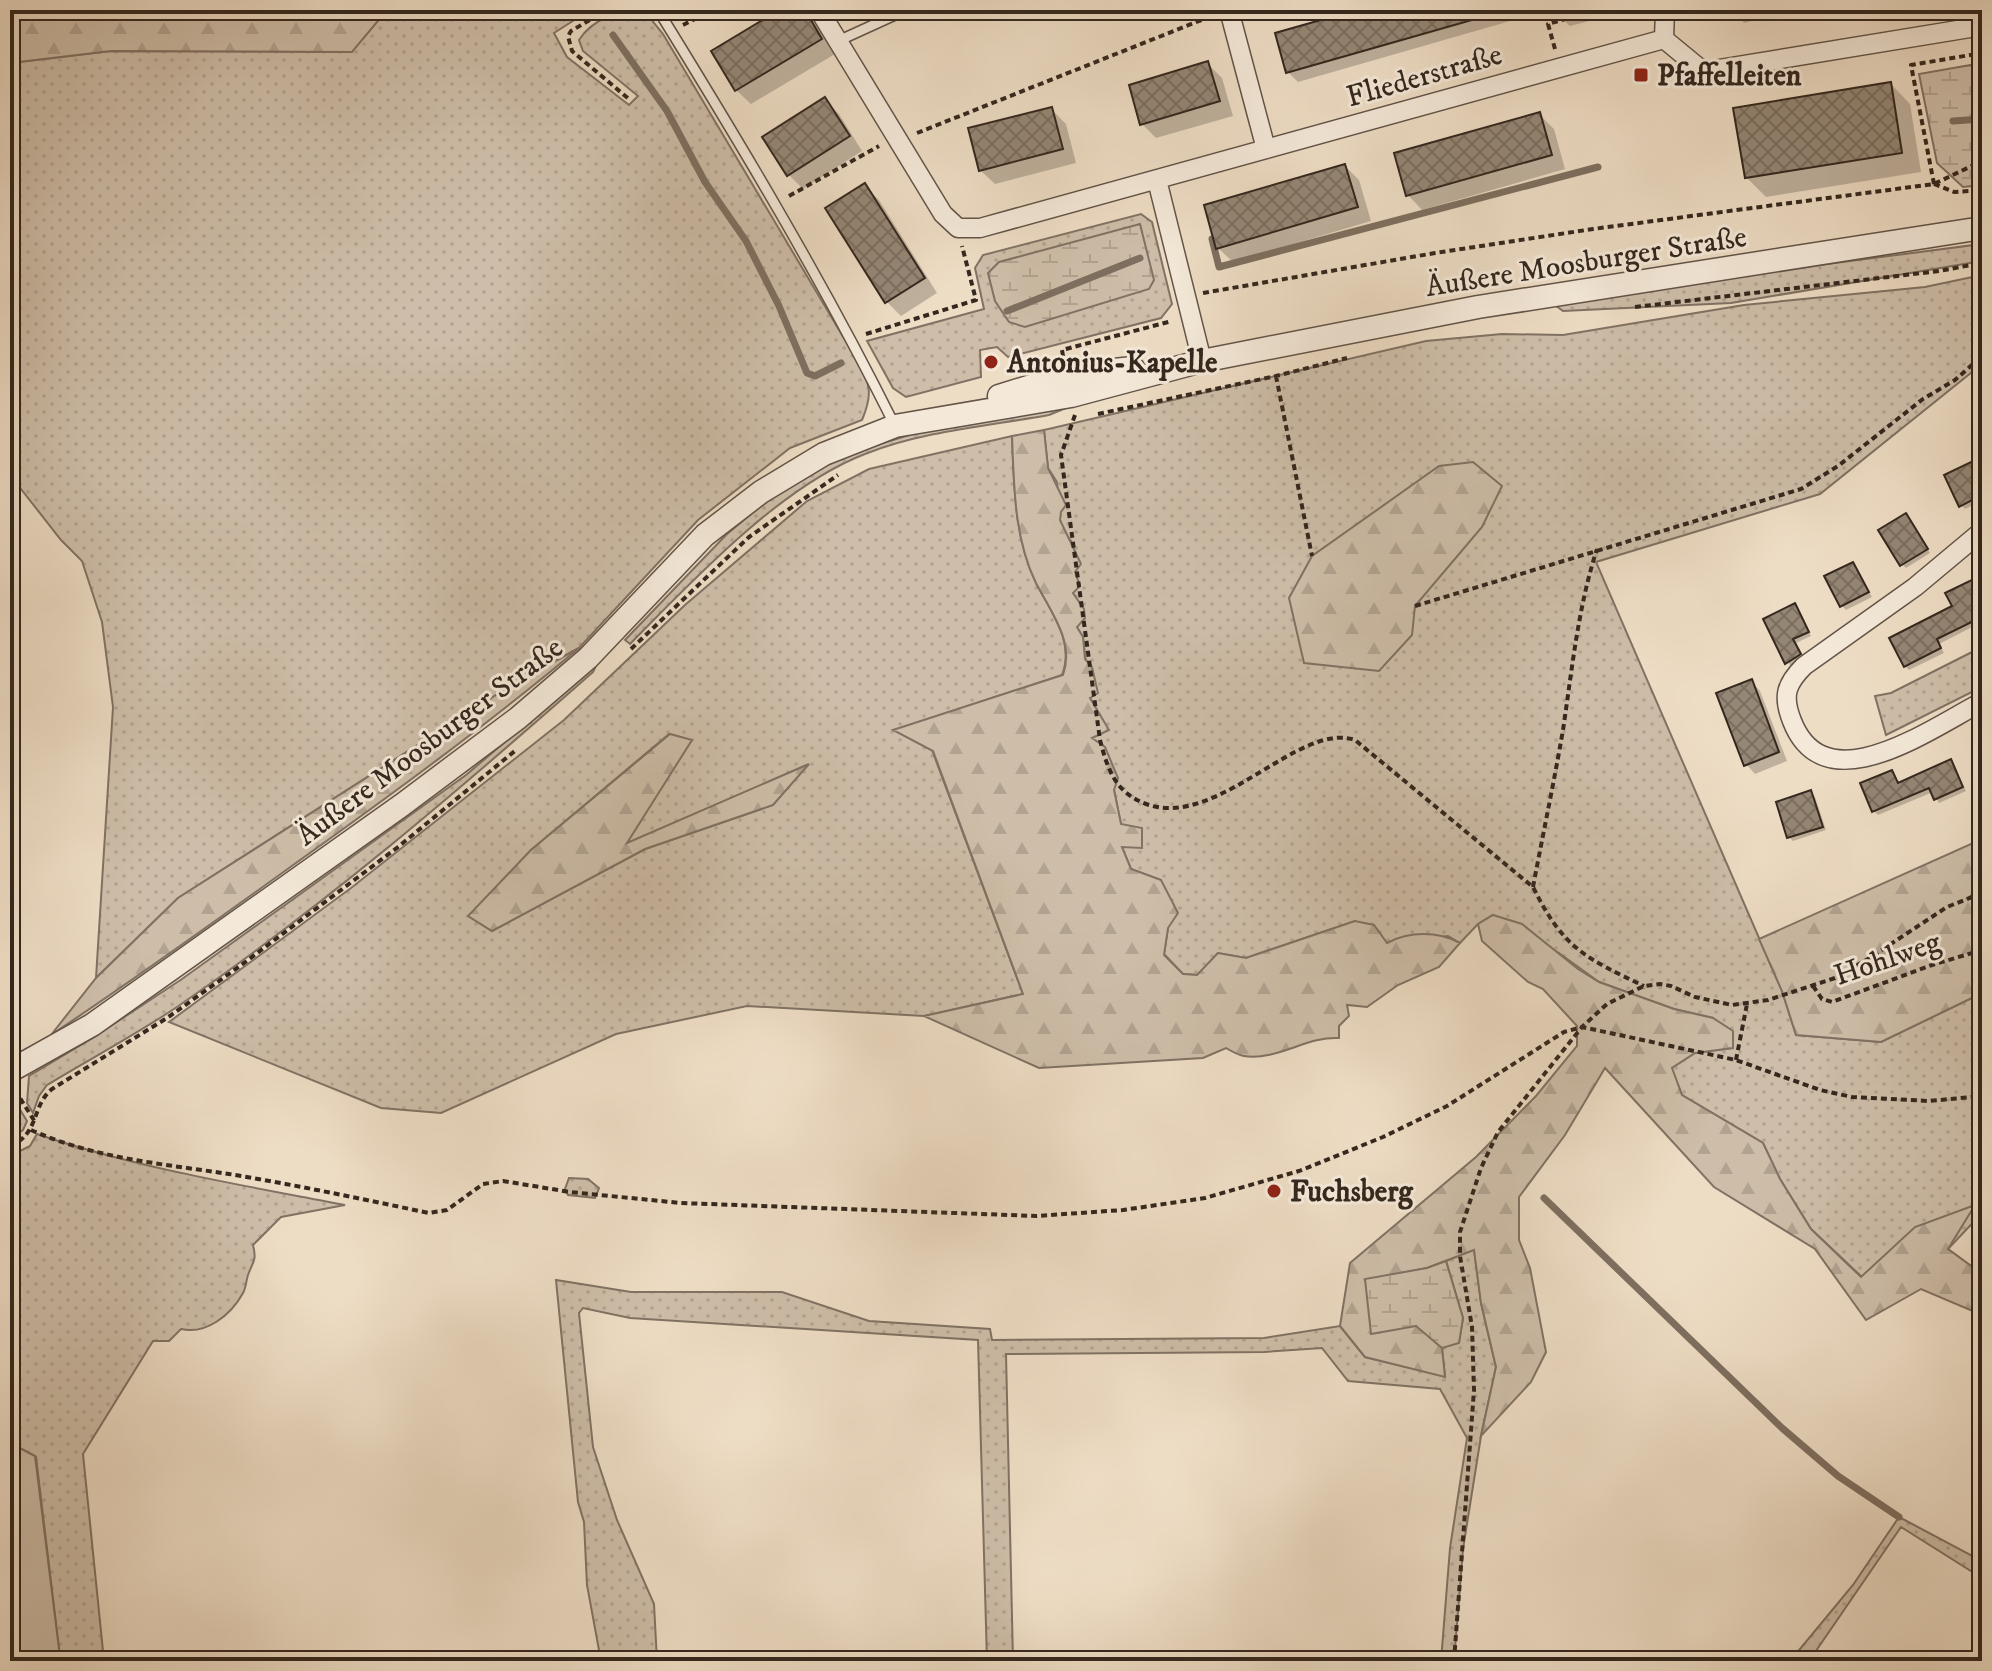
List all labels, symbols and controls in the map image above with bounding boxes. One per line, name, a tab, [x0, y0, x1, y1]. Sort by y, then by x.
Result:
street label: Fliederstraße	[1342, 37, 1507, 116]
place label: Pfaffelleiten	[1657, 58, 1802, 95]
marker: Pfaffelleiten	[1632, 66, 1650, 84]
street label: Äußere Moosburger Straße	[1423, 218, 1749, 306]
place label: Antonius-Kapelle	[1006, 345, 1218, 382]
marker: Antonius-Kapelle	[982, 353, 1000, 371]
street label: Äußere Moosburger Straße	[289, 629, 571, 855]
street label: Hohlweg	[1830, 924, 1946, 995]
place label: Fuchsberg	[1290, 1174, 1414, 1211]
marker: Fuchsberg	[1265, 1182, 1283, 1200]

